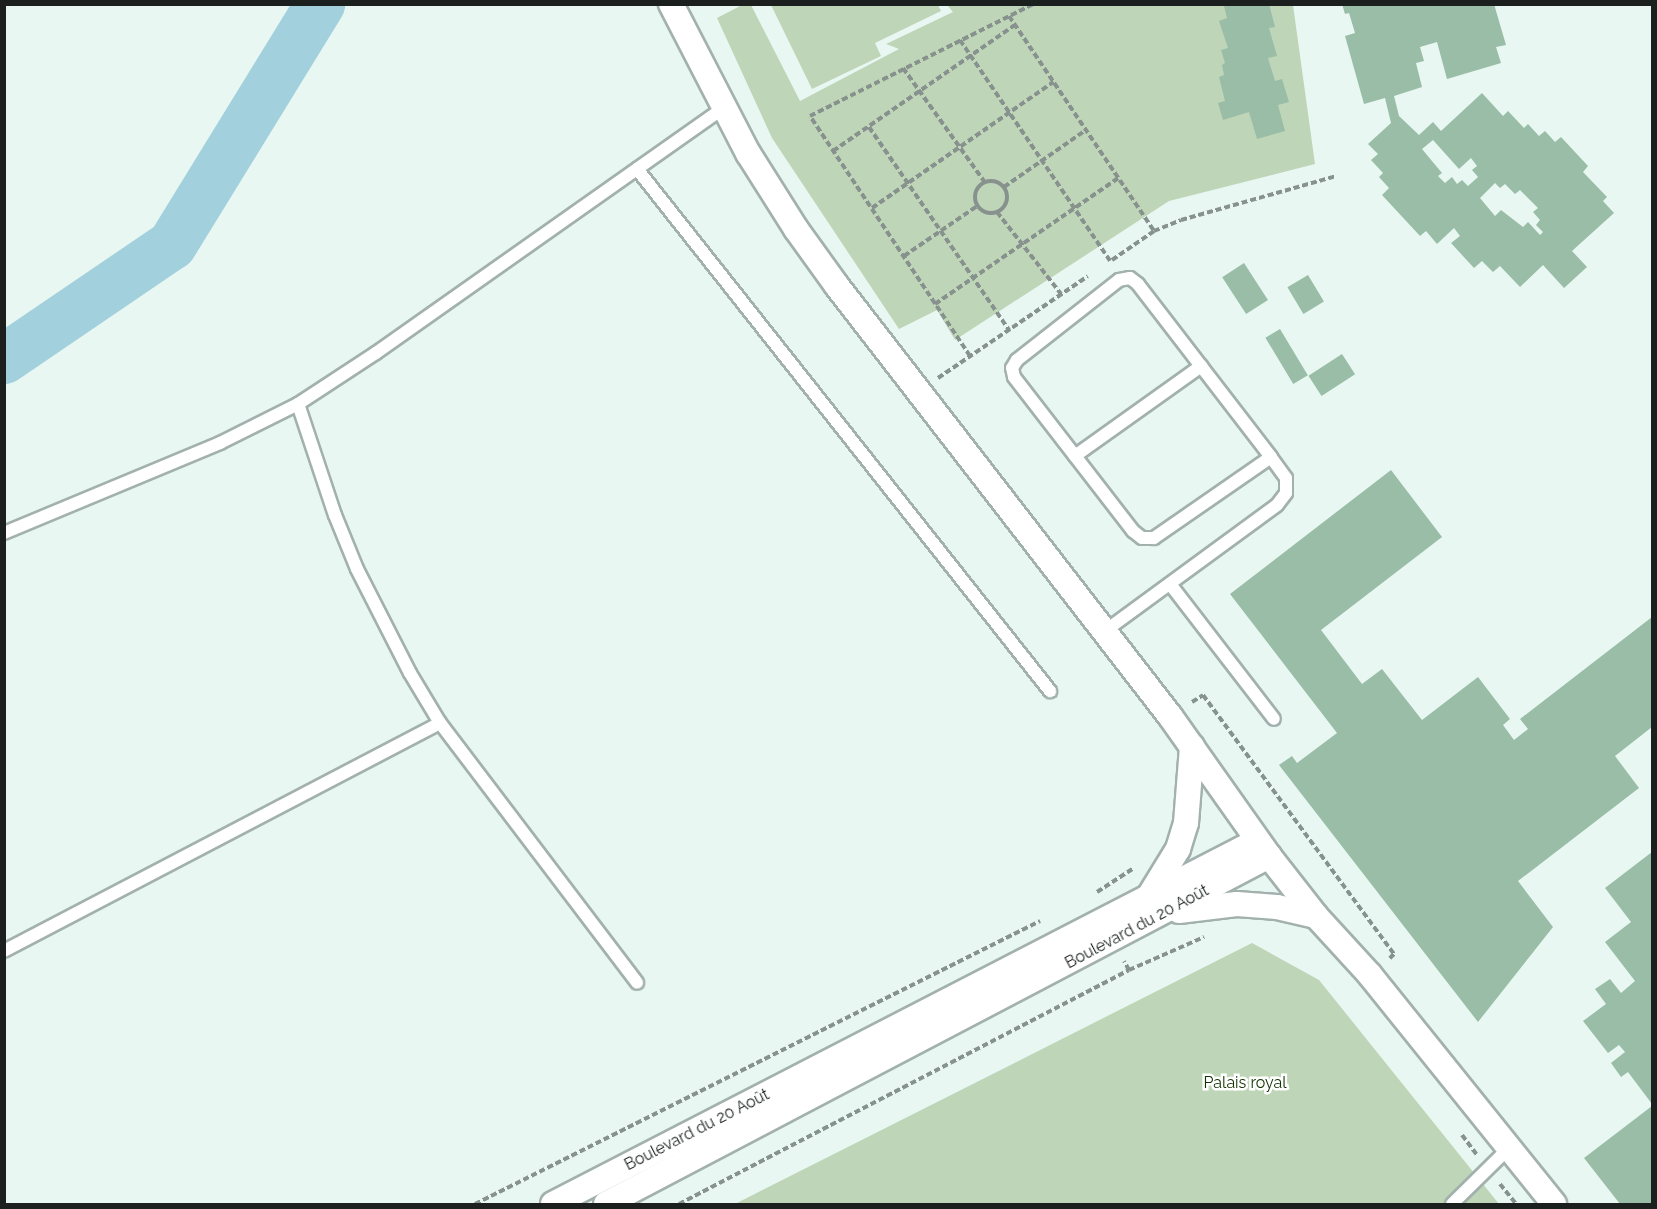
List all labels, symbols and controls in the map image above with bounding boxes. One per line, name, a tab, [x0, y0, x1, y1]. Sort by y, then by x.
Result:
street label: Boulevard du 20 Août	[1062, 881, 1212, 973]
park label: Palais royal	[1203, 1073, 1287, 1093]
street label: Boulevard du 20 Août	[621, 1085, 773, 1175]

